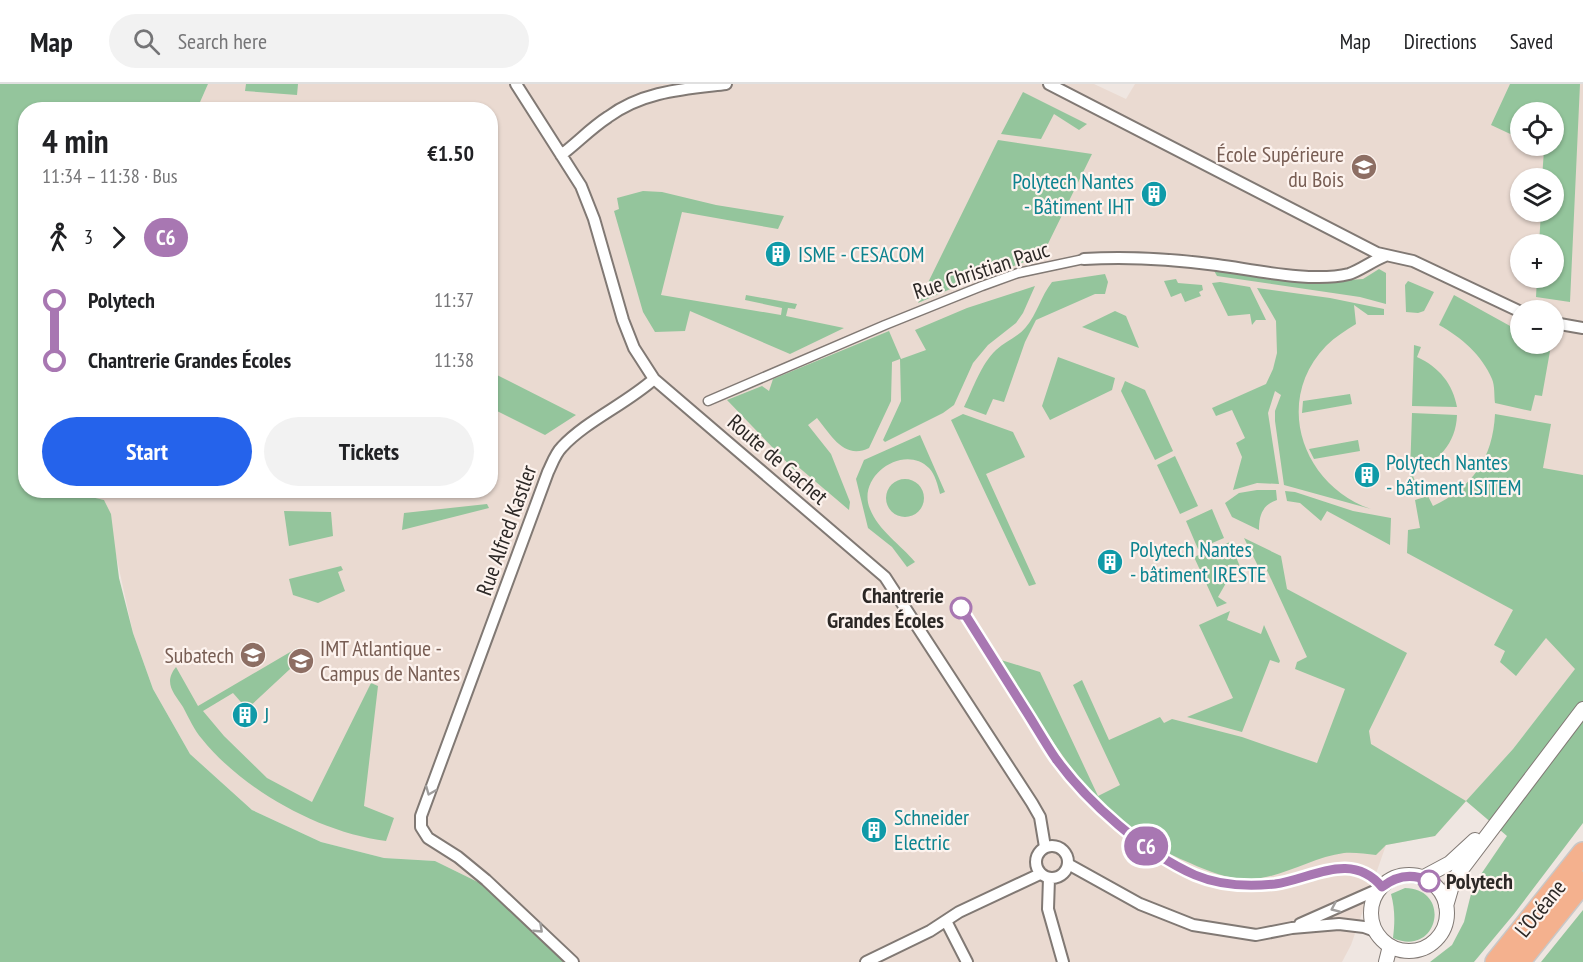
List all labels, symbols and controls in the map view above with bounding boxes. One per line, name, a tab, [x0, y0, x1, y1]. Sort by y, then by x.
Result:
search box	[109, 14, 529, 68]
text: Map	[30, 23, 73, 60]
icon: search	[130, 25, 163, 58]
text: Search here	[178, 27, 267, 55]
text: Map	[1340, 28, 1371, 55]
text: Directions	[1404, 28, 1477, 55]
text: Saved	[1510, 28, 1553, 55]
map controls	[1510, 102, 1564, 354]
button: locate	[1510, 102, 1564, 156]
text: 4 min	[42, 119, 109, 162]
text: €1.50	[427, 139, 474, 167]
place label: École Supérieure du Bois	[1217, 140, 1344, 193]
school or university icon: École Supérieure du Bois	[1349, 152, 1379, 182]
text: 11:34 – 11:38 · Bus	[42, 163, 177, 189]
place label: Polytech Nantes - Bâtiment IHT	[1012, 167, 1134, 220]
button: layers	[1510, 168, 1564, 222]
building icon: Polytech Nantes - Bâtiment IHT	[1139, 179, 1169, 209]
icon: walk	[42, 221, 75, 254]
icon: forward	[102, 221, 135, 254]
text: 3	[84, 224, 93, 250]
text: C6	[156, 224, 176, 251]
button: +	[1510, 234, 1564, 288]
street label: Rue Christian Pauc	[909, 235, 1053, 305]
building icon: ISME - CESACOM	[763, 239, 793, 269]
place label: ISME - CESACOM	[798, 240, 925, 268]
text: Polytech	[88, 286, 155, 314]
text: 11:37	[434, 287, 474, 313]
button: −	[1510, 300, 1564, 354]
text: Chantrerie Grandes Écoles	[88, 346, 291, 374]
text: 11:38	[434, 347, 474, 373]
street label: Route de Gachet	[722, 408, 834, 510]
button: Start	[42, 417, 252, 486]
button: Tickets	[264, 417, 474, 486]
place label: Polytech Nantes - bâtiment ISITEM	[1386, 448, 1522, 501]
building icon: Polytech Nantes - bâtiment ISITEM	[1352, 460, 1382, 490]
street label: Rue Alfred Kastler	[469, 461, 543, 599]
place label: Polytech Nantes - bâtiment IRESTE	[1130, 535, 1266, 588]
building icon: Polytech Nantes - bâtiment IRESTE	[1095, 547, 1125, 577]
place label: Chantrerie Grandes Écoles	[827, 581, 944, 634]
marker: Chantrerie Grandes Écoles	[950, 597, 972, 619]
place label: IMT Atlantique - Campus de Nantes	[320, 634, 460, 687]
school or university icon: Subatech	[238, 640, 268, 670]
place label: Subatech	[164, 641, 234, 669]
school or university icon: IMT Atlantique - Campus de Nantes	[286, 646, 316, 676]
building icon: J	[230, 700, 260, 730]
place label: J	[263, 701, 269, 729]
one-way arrow	[425, 785, 437, 796]
place label: Schneider Electric	[894, 803, 969, 856]
building icon: Schneider Electric	[859, 815, 889, 845]
line badge: C6	[1119, 826, 1173, 866]
text: C6	[1136, 833, 1156, 860]
place label: Polytech	[1446, 867, 1513, 895]
marker: Polytech	[1418, 870, 1440, 892]
street label: L’Océane	[1508, 874, 1572, 942]
one-way arrow	[1331, 900, 1342, 912]
one-way arrow	[532, 922, 542, 933]

